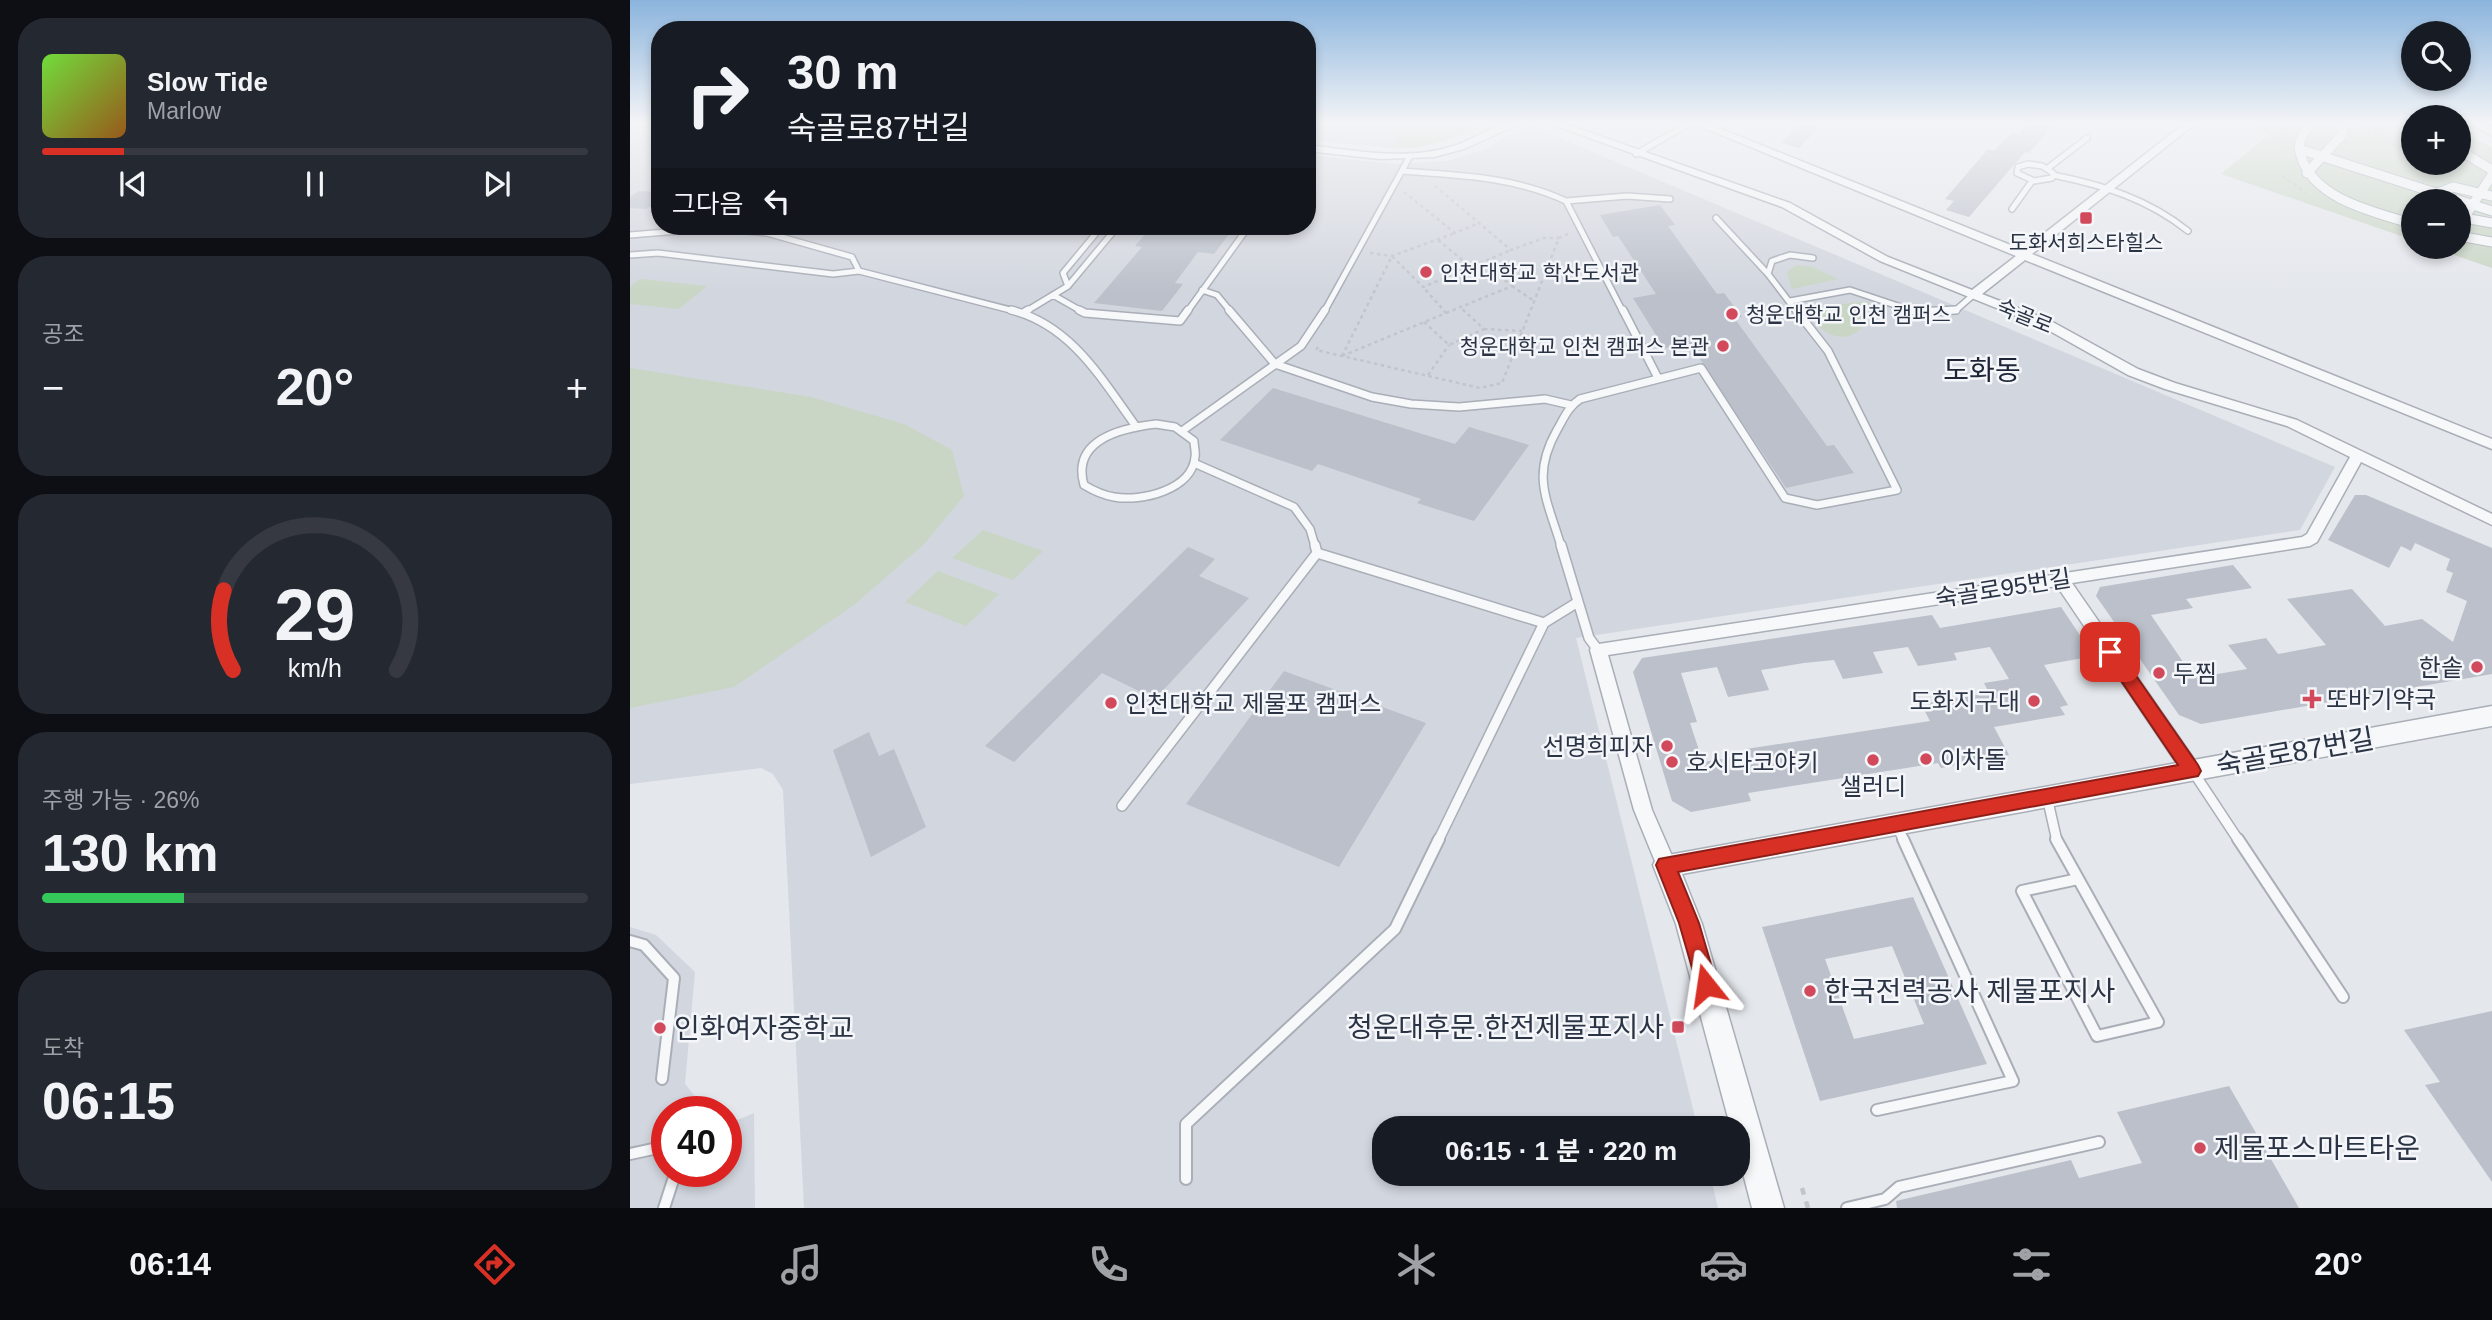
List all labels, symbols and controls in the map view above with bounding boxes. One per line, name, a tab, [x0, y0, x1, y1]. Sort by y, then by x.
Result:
map controls	[2401, 21, 2471, 259]
button: search	[2401, 21, 2471, 91]
text: 30 m	[787, 45, 899, 99]
icon: right	[672, 49, 763, 140]
text: Slow Tide	[147, 67, 268, 97]
text: Marlow	[147, 98, 221, 124]
button: +	[2401, 105, 2471, 175]
text: 숙골로87번길	[787, 110, 970, 146]
icon: previous	[114, 165, 152, 203]
icon: pause	[296, 165, 334, 203]
icon: next	[478, 165, 516, 203]
icon: left	[758, 182, 796, 220]
text: 그다음	[672, 189, 744, 219]
button: −	[2401, 189, 2471, 259]
marker: 도화서희스타힐스	[2078, 210, 2094, 226]
place label: 도화서희스타힐스	[2009, 231, 2163, 254]
place label: 인천대학교 학산도서관	[1440, 261, 1639, 284]
marker: 인천대학교 학산도서관	[1418, 264, 1434, 280]
street label: 숙골로	[1994, 294, 2056, 338]
place label: 청운대학교 인천 캠퍼스	[1746, 303, 1951, 326]
marker: 청운대학교 인천 캠퍼스	[1724, 306, 1740, 322]
text: 공조	[42, 321, 84, 347]
place label: 청운대학교 인천 캠퍼스 본관	[1460, 335, 1709, 358]
marker: 청운대학교 인천 캠퍼스 본관	[1715, 338, 1731, 354]
district label: 도화동	[1943, 355, 2021, 386]
text: 20°	[276, 358, 354, 416]
text: −	[42, 367, 64, 409]
text: +	[566, 367, 588, 409]
street label: 숙골로95번길	[1933, 564, 2073, 612]
text: 29	[275, 574, 355, 655]
pin	[2080, 622, 2140, 682]
icon: arrive	[2091, 633, 2129, 671]
text: km/h	[288, 654, 342, 682]
place label: 한솥	[2419, 654, 2463, 681]
marker: 한솥	[2469, 659, 2485, 675]
place label: 두찜	[2173, 660, 2217, 687]
marker: 두찜	[2151, 665, 2167, 681]
place label: 또바기약국	[2326, 686, 2436, 713]
place label: 도화지구대	[1910, 688, 2020, 715]
place label: 인천대학교 제물포 캠퍼스	[1125, 690, 1381, 717]
marker: 또바기약국	[2304, 691, 2320, 707]
marker: 도화지구대	[2026, 693, 2042, 709]
marker: 인천대학교 제물포 캠퍼스	[1103, 695, 1119, 711]
street label: 숙골로87번길	[2214, 723, 2376, 781]
place label: 선명희피자	[1543, 733, 1653, 760]
marker: 선명희피자	[1659, 738, 1675, 754]
place label: 이차돌	[1940, 746, 2006, 773]
place label: 호시타코야키	[1686, 749, 1818, 776]
marker: 이차돌	[1918, 751, 1934, 767]
marker: 샐러디	[1865, 752, 1881, 768]
marker: 호시타코야키	[1664, 754, 1680, 770]
place label: 샐러디	[1840, 773, 1906, 800]
text: 주행 가능 · 26%	[42, 787, 200, 813]
text: 130 km	[42, 824, 218, 882]
position arrow	[1669, 948, 1743, 1022]
place label: 한국전력공사 제물포지사	[1824, 976, 2115, 1007]
marker: 한국전력공사 제물포지사	[1802, 983, 1818, 999]
place label: 청운대후문.한전제물포지사	[1347, 1012, 1664, 1043]
place label: 인화여자중학교	[674, 1013, 854, 1044]
marker: 청운대후문.한전제물포지사	[1670, 1019, 1686, 1035]
marker: 인화여자중학교	[652, 1020, 668, 1036]
text: 도착	[42, 1035, 84, 1061]
text: 06:15	[42, 1072, 175, 1130]
speed limit sign: 40	[651, 1096, 742, 1187]
place label: 제물포스마트타운	[2214, 1133, 2420, 1164]
text: 06:15 · 1 분 · 220 m	[1445, 1136, 1677, 1166]
marker: 제물포스마트타운	[2192, 1140, 2208, 1156]
icon: directions	[470, 1240, 519, 1289]
icon: music	[777, 1240, 826, 1289]
icon: phone	[1084, 1240, 1133, 1289]
icon: climate	[1392, 1240, 1441, 1289]
icon: car	[1699, 1240, 1748, 1289]
icon: filters	[2007, 1240, 2056, 1289]
text: 06:14	[129, 1246, 211, 1282]
text: 20°	[2314, 1246, 2363, 1282]

